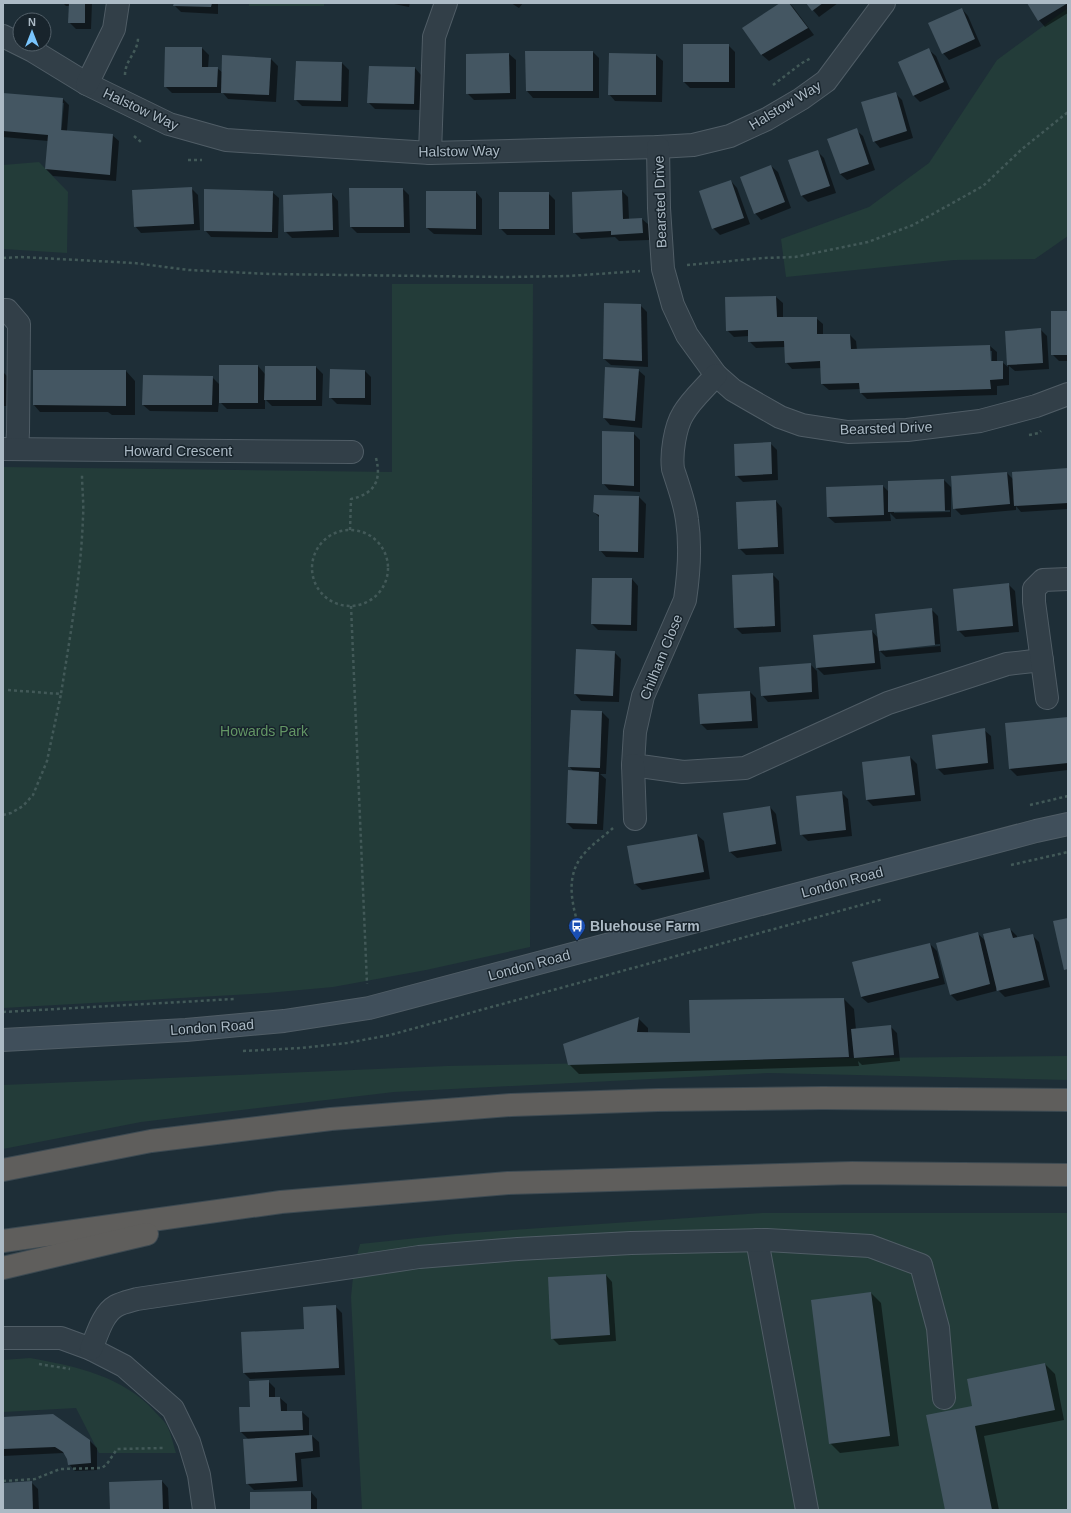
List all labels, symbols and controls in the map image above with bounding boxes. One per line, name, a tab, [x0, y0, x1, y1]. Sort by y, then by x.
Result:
north arrow	[12, 12, 52, 52]
text: N	[28, 16, 36, 28]
street label: Halstow Way	[746, 77, 824, 133]
street label: Halstow Way	[101, 85, 181, 133]
street label: Halstow Way	[418, 142, 500, 160]
street label: Bearsted Drive	[650, 155, 670, 249]
street label: Bearsted Drive	[839, 418, 933, 438]
street label: Howard Crescent	[124, 443, 232, 459]
street label: Chilham Close	[637, 612, 686, 702]
park label: Howards Park	[220, 723, 309, 739]
street label: London Road	[799, 863, 885, 901]
bus stop icon: Bluehouse Farm	[567, 916, 587, 941]
place label: Bluehouse Farm	[590, 918, 700, 934]
street label: London Road	[486, 946, 572, 984]
street label: London Road	[170, 1016, 254, 1038]

